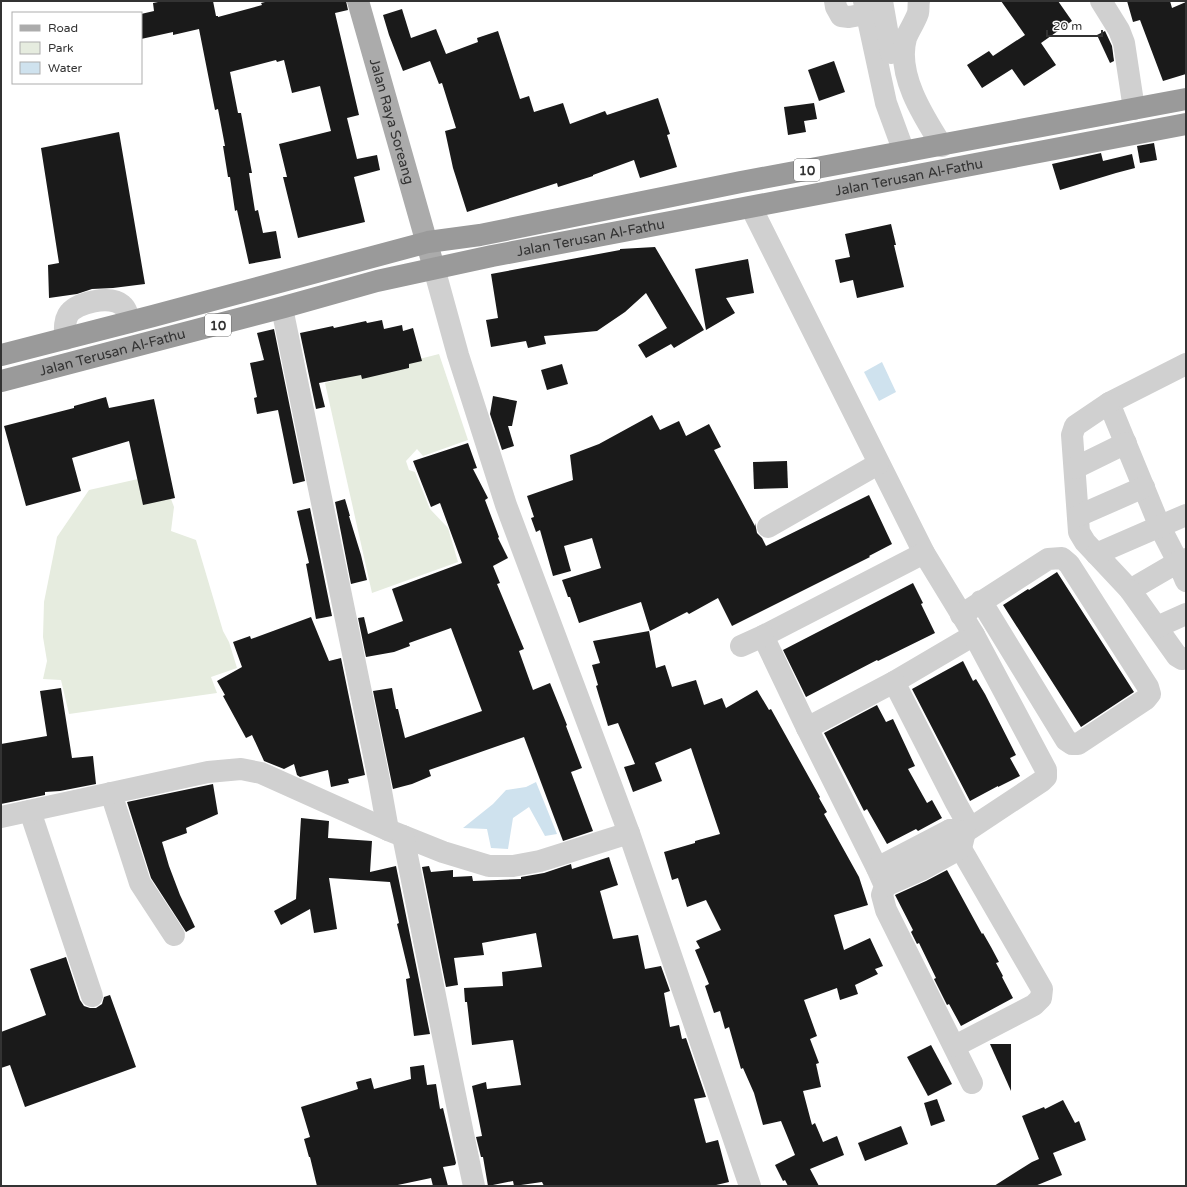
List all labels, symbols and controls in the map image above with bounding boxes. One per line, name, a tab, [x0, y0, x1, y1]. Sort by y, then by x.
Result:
legend	[12, 12, 142, 84]
scale bar	[1047, 12, 1102, 38]
text: 20 m	[1053, 19, 1082, 33]
text: Road	[48, 21, 78, 35]
text: Park	[48, 41, 74, 55]
street label: Jalan Raya Soreang	[366, 56, 418, 186]
text: Water	[48, 61, 83, 75]
street label: Jalan Terusan Al-Fathu	[833, 155, 984, 200]
road number: 10	[794, 159, 820, 181]
street label: Jalan Terusan Al-Fathu	[515, 215, 666, 260]
road number: 10	[205, 314, 231, 336]
street label: Jalan Terusan Al-Fathu	[37, 325, 187, 380]

